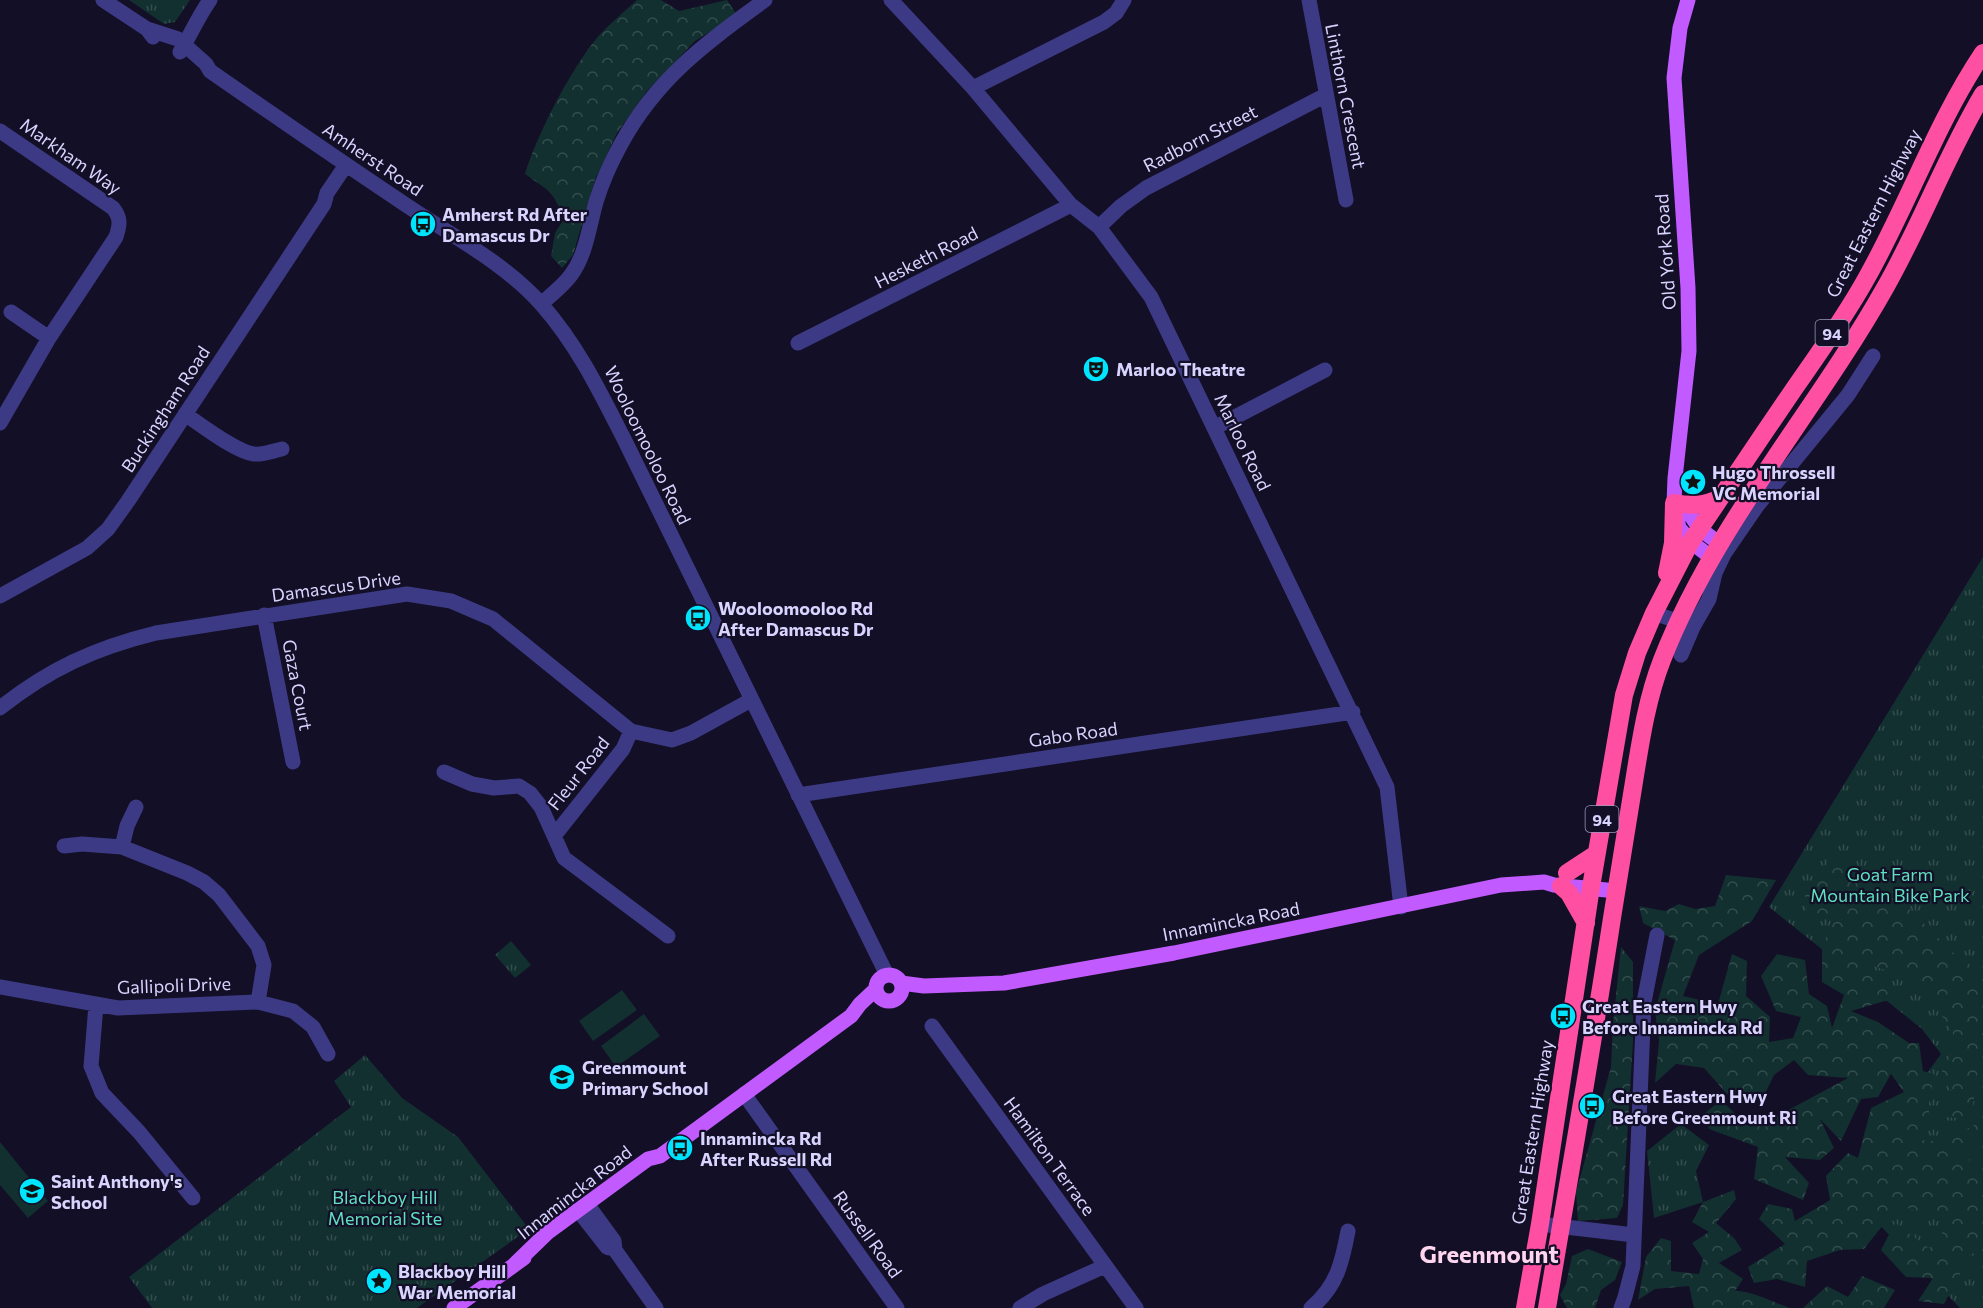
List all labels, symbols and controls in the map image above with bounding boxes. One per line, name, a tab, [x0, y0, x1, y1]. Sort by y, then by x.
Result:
street label: Linthorn Crescent	[1321, 21, 1371, 171]
street label: Radborn Street	[1139, 100, 1261, 176]
street label: Markham Way	[16, 113, 126, 199]
street label: Amherst Road	[319, 117, 427, 201]
street label: Great Eastern Highway	[1821, 125, 1925, 301]
street label: Old York Road	[1650, 193, 1680, 311]
place label: Amherst Rd After Damascus Dr	[442, 203, 588, 246]
bus stop icon: Amherst Rd After Damascus Dr	[408, 209, 438, 239]
street label: Hesketh Road	[871, 222, 981, 292]
road number: 94	[1816, 320, 1848, 346]
street label: Buckingham Road	[116, 342, 214, 476]
theatre icon: Marloo Theatre	[1081, 354, 1111, 384]
place label: Marloo Theatre	[1116, 358, 1245, 380]
street label: Wooloomooloo Road	[600, 362, 696, 528]
street label: Marloo Road	[1210, 390, 1276, 494]
place label: Hugo Throssell VC Memorial	[1712, 461, 1835, 504]
place icon: Hugo Throssell VC Memorial	[1678, 467, 1708, 497]
street label: Damascus Drive	[270, 566, 402, 606]
place label: Wooloomooloo Rd After Damascus Dr	[718, 597, 874, 640]
bus stop icon: Wooloomooloo Rd After Damascus Dr	[683, 603, 713, 633]
street label: Gaza Court	[278, 638, 318, 732]
street label: Gabo Road	[1027, 717, 1119, 751]
street label: Fleur Road	[543, 732, 613, 814]
road number: 94	[1586, 806, 1618, 832]
park label: Goat Farm Mountain Bike Park	[1810, 863, 1970, 906]
street label: Innamincka Road	[1161, 897, 1301, 945]
street label: Gallipoli Drive	[117, 972, 231, 998]
place label: Great Eastern Hwy Before Innamincka Rd	[1582, 995, 1763, 1038]
bus stop icon: Great Eastern Hwy Before Innamincka Rd	[1548, 1001, 1578, 1031]
street label: Great Eastern Highway	[1507, 1038, 1557, 1226]
place label: Greenmount Primary School	[582, 1056, 708, 1099]
school or university icon: Greenmount Primary School	[547, 1062, 577, 1092]
place label: Great Eastern Hwy Before Greenmount Ri	[1612, 1085, 1797, 1128]
bus stop icon: Great Eastern Hwy Before Greenmount Ri	[1577, 1091, 1607, 1121]
street label: Hamilton Terrace	[1000, 1092, 1100, 1220]
place label: Innamincka Rd After Russell Rd	[700, 1127, 832, 1170]
bus stop icon: Innamincka Rd After Russell Rd	[665, 1133, 695, 1163]
street label: Innamincka Road	[512, 1140, 636, 1244]
place label: Saint Anthony's School	[51, 1170, 182, 1213]
school or university icon: Saint Anthony's School	[17, 1176, 47, 1206]
park label: Blackboy Hill Memorial Site	[328, 1186, 442, 1229]
street label: Russell Road	[829, 1186, 907, 1282]
district label: Greenmount	[1419, 1239, 1559, 1268]
place label: Blackboy Hill War Memorial	[398, 1260, 516, 1303]
place icon: Blackboy Hill War Memorial	[364, 1266, 394, 1296]

